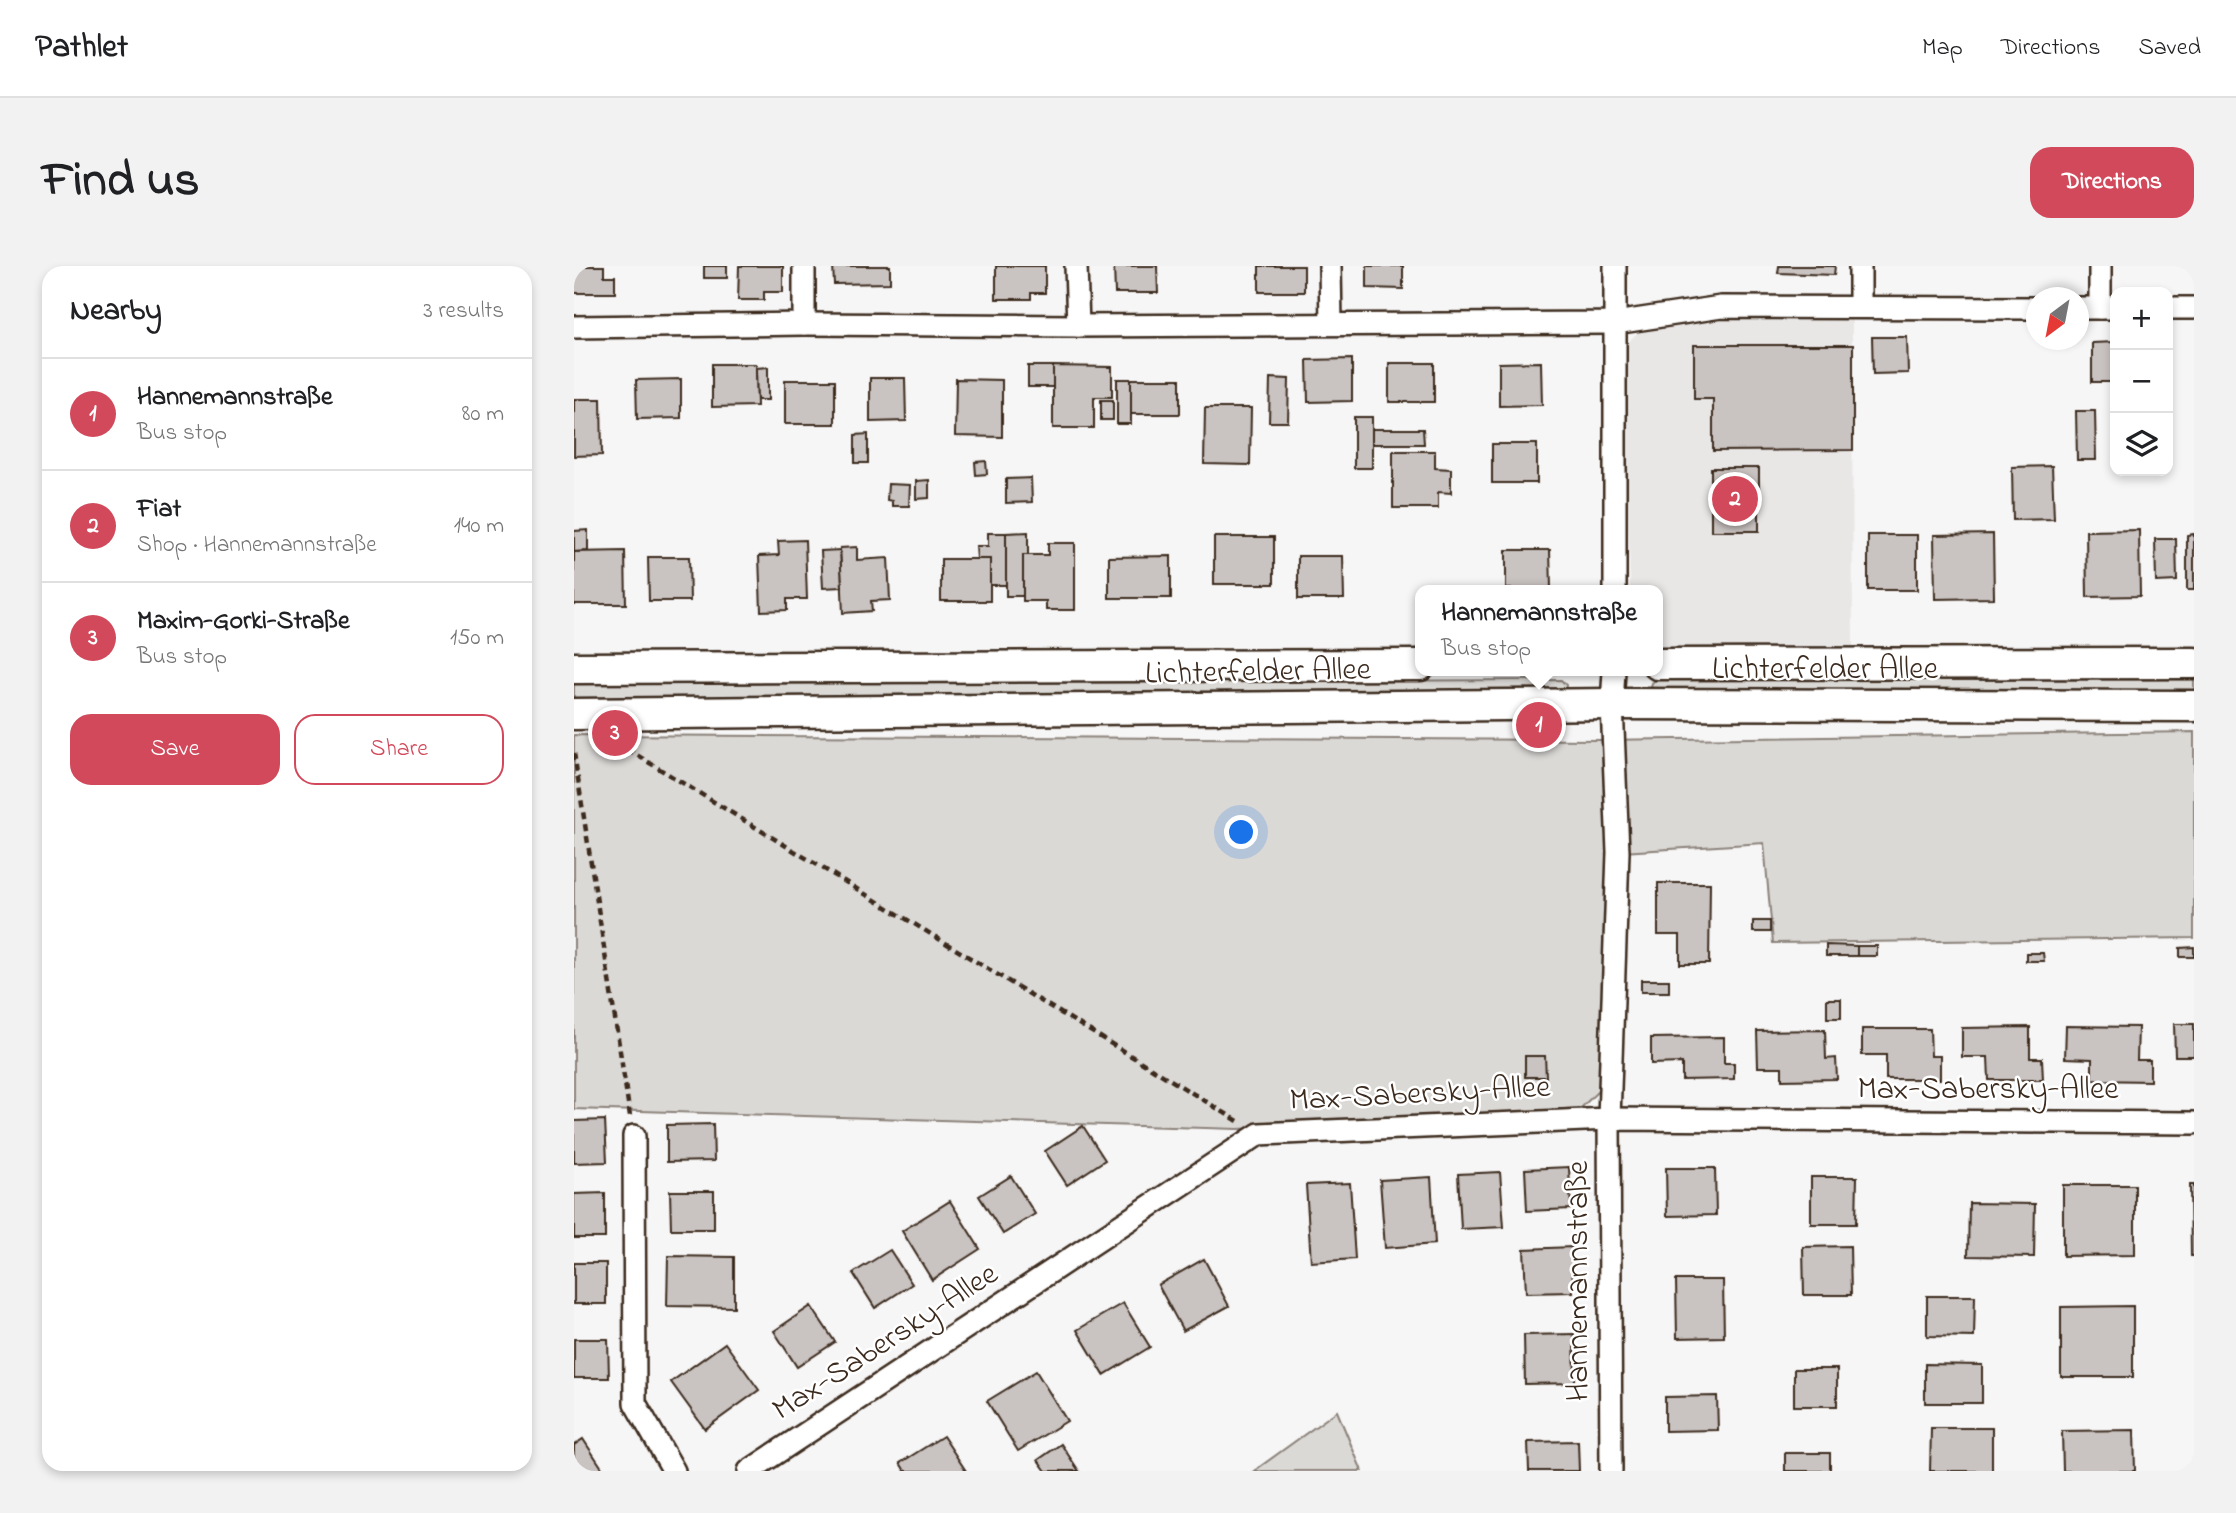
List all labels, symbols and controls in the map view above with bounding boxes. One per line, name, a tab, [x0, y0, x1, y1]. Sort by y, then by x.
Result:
text: Pathlet	[35, 24, 128, 72]
text: Map	[1922, 31, 1963, 66]
text: Directions	[2001, 31, 2100, 66]
text: Saved	[2138, 31, 2201, 66]
text: Find us	[42, 146, 199, 218]
button: Directions	[2030, 147, 2194, 218]
north arrow	[2026, 287, 2089, 350]
map controls	[2110, 287, 2173, 476]
button: +	[2110, 287, 2173, 350]
text: Nearby	[70, 290, 162, 334]
text: 3 results	[423, 295, 504, 328]
button: −	[2110, 350, 2173, 413]
text: Hannemannstraße	[137, 379, 333, 417]
text: 1	[89, 398, 97, 431]
text: 80 m	[462, 398, 504, 431]
button: layers	[2110, 413, 2173, 476]
text: Bus stop	[137, 417, 227, 450]
pin: 2	[1712, 473, 1758, 525]
text: Fiat	[137, 491, 181, 529]
text: 2	[87, 510, 99, 543]
text: 140 m	[454, 510, 504, 543]
text: Shop · Hannemannstraße	[137, 529, 377, 562]
popup	[1415, 585, 1663, 676]
text: Hannemannstraße	[1441, 595, 1637, 633]
text: Maxim-Gorki-Straße	[137, 603, 350, 641]
text: 3	[88, 622, 98, 655]
text: 150 m	[450, 622, 504, 655]
text: Bus stop	[1441, 633, 1531, 666]
text: Bus stop	[137, 641, 227, 674]
street label: Lichterfelder Allee	[1712, 647, 1939, 694]
street label: Lichterfelder Allee	[1145, 648, 1372, 698]
pin: 1	[1516, 699, 1562, 751]
pin: 3	[592, 707, 638, 759]
button: Save	[70, 714, 280, 785]
button: Share	[294, 714, 504, 785]
your location	[1224, 815, 1258, 849]
street label: Max-Sabersky-Allee	[1288, 1065, 1552, 1125]
street label: Max-Sabersky-Allee	[1857, 1067, 2119, 1114]
street label: Hannemannstraße	[1556, 1160, 1603, 1401]
street label: Max-Sabersky-Allee	[764, 1252, 1009, 1434]

